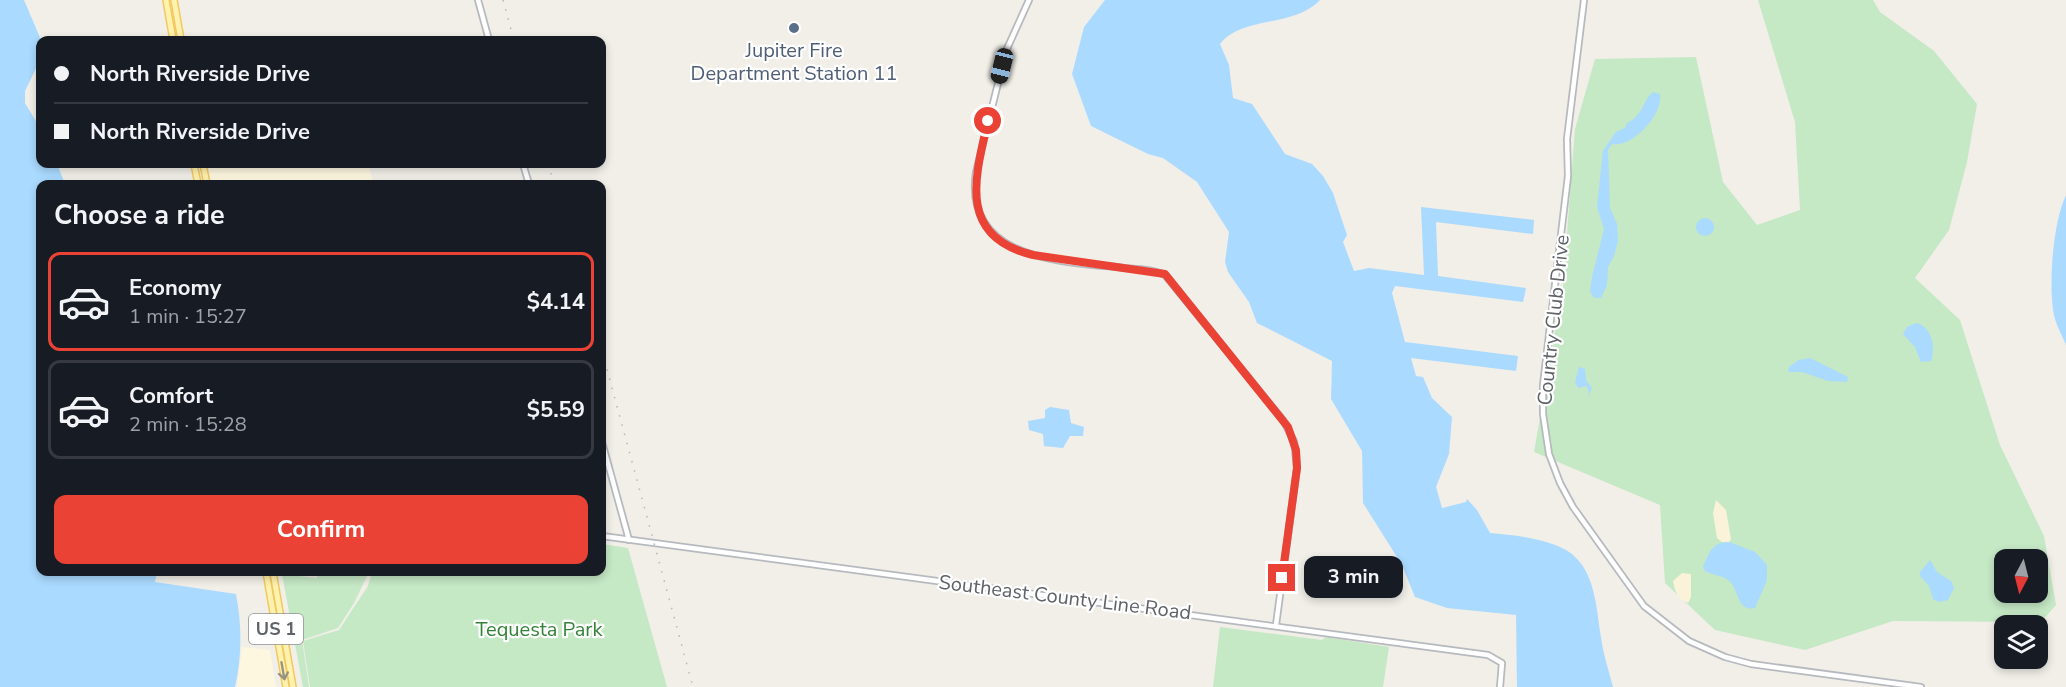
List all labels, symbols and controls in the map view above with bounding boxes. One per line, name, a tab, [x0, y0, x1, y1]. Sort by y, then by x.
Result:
marker: Jupiter Fire Department Station 11	[787, 21, 801, 35]
place label: Jupiter Fire Department Station 11	[691, 37, 897, 87]
car	[989, 46, 1015, 86]
text: North Riverside Drive	[90, 59, 310, 89]
route start	[974, 107, 1001, 134]
text: North Riverside Drive	[90, 117, 310, 147]
text: Choose a ride	[54, 197, 225, 234]
street label: Country Club Drive	[1531, 233, 1576, 407]
text: Economy	[129, 273, 221, 303]
icon: car	[57, 275, 111, 329]
text: $4.14	[527, 287, 585, 317]
text: 1 min · 15:27	[129, 303, 247, 330]
text: Comfort	[129, 381, 213, 411]
icon: car	[57, 383, 111, 437]
text: $5.59	[527, 395, 585, 425]
text: 2 min · 15:28	[129, 411, 247, 438]
button: Confirm	[54, 495, 588, 564]
north arrow	[1994, 549, 2048, 603]
map controls	[1994, 549, 2048, 669]
callout: 3 min	[1303, 557, 1402, 599]
text: 3 min	[1328, 563, 1379, 590]
route end	[1268, 564, 1295, 591]
street label: Southeast County Line Road	[937, 569, 1193, 626]
road number: US 1	[249, 614, 303, 644]
button: layers	[1994, 615, 2048, 669]
park label: Tequesta Park	[476, 616, 603, 643]
one-way arrow	[278, 660, 289, 680]

